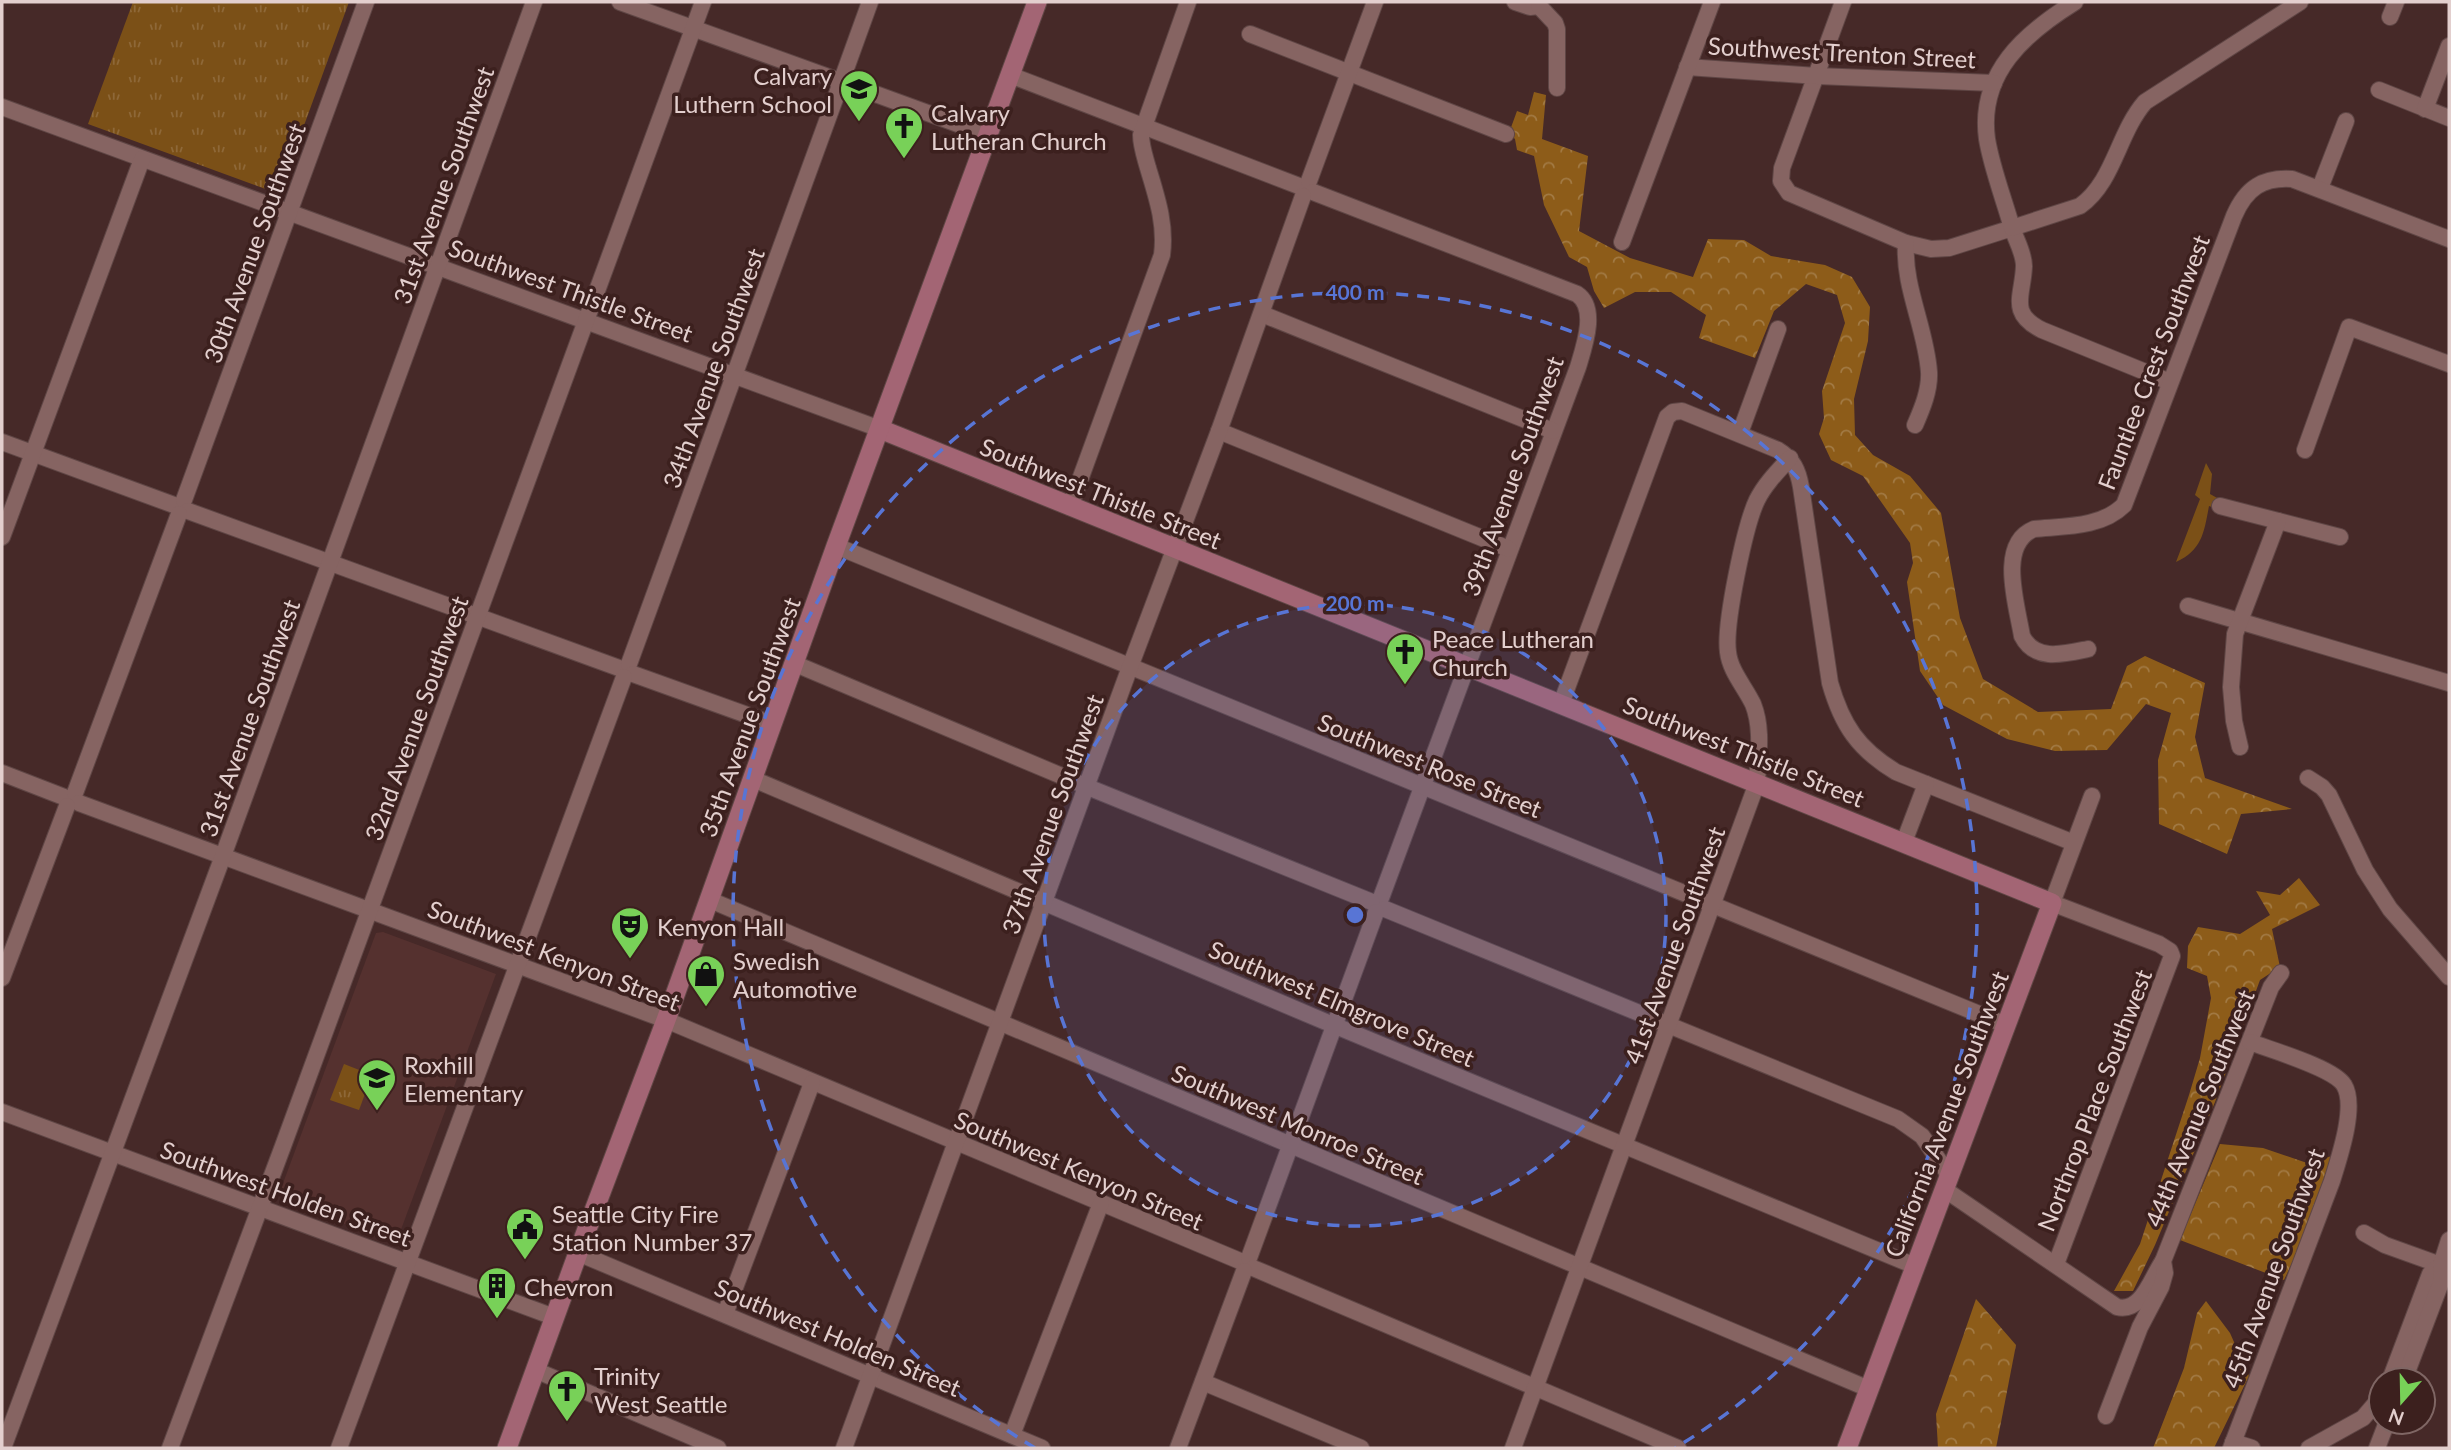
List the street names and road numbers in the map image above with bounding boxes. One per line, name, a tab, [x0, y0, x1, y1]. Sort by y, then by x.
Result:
street label: Southwest Trenton Street	[1707, 31, 1977, 74]
street label: 31st Avenue Southwest	[387, 62, 500, 307]
street label: 30th Avenue Southwest	[197, 119, 311, 367]
street label: Fauntlee Crest Southwest	[2091, 230, 2215, 493]
street label: Southwest Thistle Street	[445, 232, 697, 348]
street label: 34th Avenue Southwest	[656, 244, 770, 492]
street label: 39th Avenue Southwest	[1455, 352, 1569, 600]
street label: Southwest Thistle Street	[976, 431, 1226, 555]
street label: 32nd Avenue Southwest	[358, 592, 474, 844]
street label: 35th Avenue Southwest	[692, 593, 806, 841]
street label: 31st Avenue Southwest	[193, 595, 306, 840]
street label: Southwest Thistle Street	[1619, 689, 1869, 813]
street label: 37th Avenue Southwest	[995, 690, 1109, 938]
street label: Southwest Rose Street	[1314, 707, 1546, 823]
street label: 41st Avenue Southwest	[1618, 822, 1731, 1067]
street label: Southwest Kenyon Street	[424, 894, 684, 1017]
street label: Southwest Elmgrove Street	[1205, 934, 1479, 1072]
street label: Northrop Place Southwest	[2031, 965, 2157, 1235]
street label: California Avenue Southwest	[1878, 967, 2014, 1261]
street label: 44th Avenue Southwest	[2138, 985, 2260, 1231]
street label: Southwest Monroe Street	[1168, 1058, 1429, 1190]
street label: Southwest Kenyon Street	[950, 1104, 1208, 1236]
street label: Southwest Holden Street	[157, 1134, 416, 1252]
street label: 45th Avenue Southwest	[2216, 1144, 2330, 1392]
street label: Southwest Holden Street	[711, 1272, 966, 1402]

